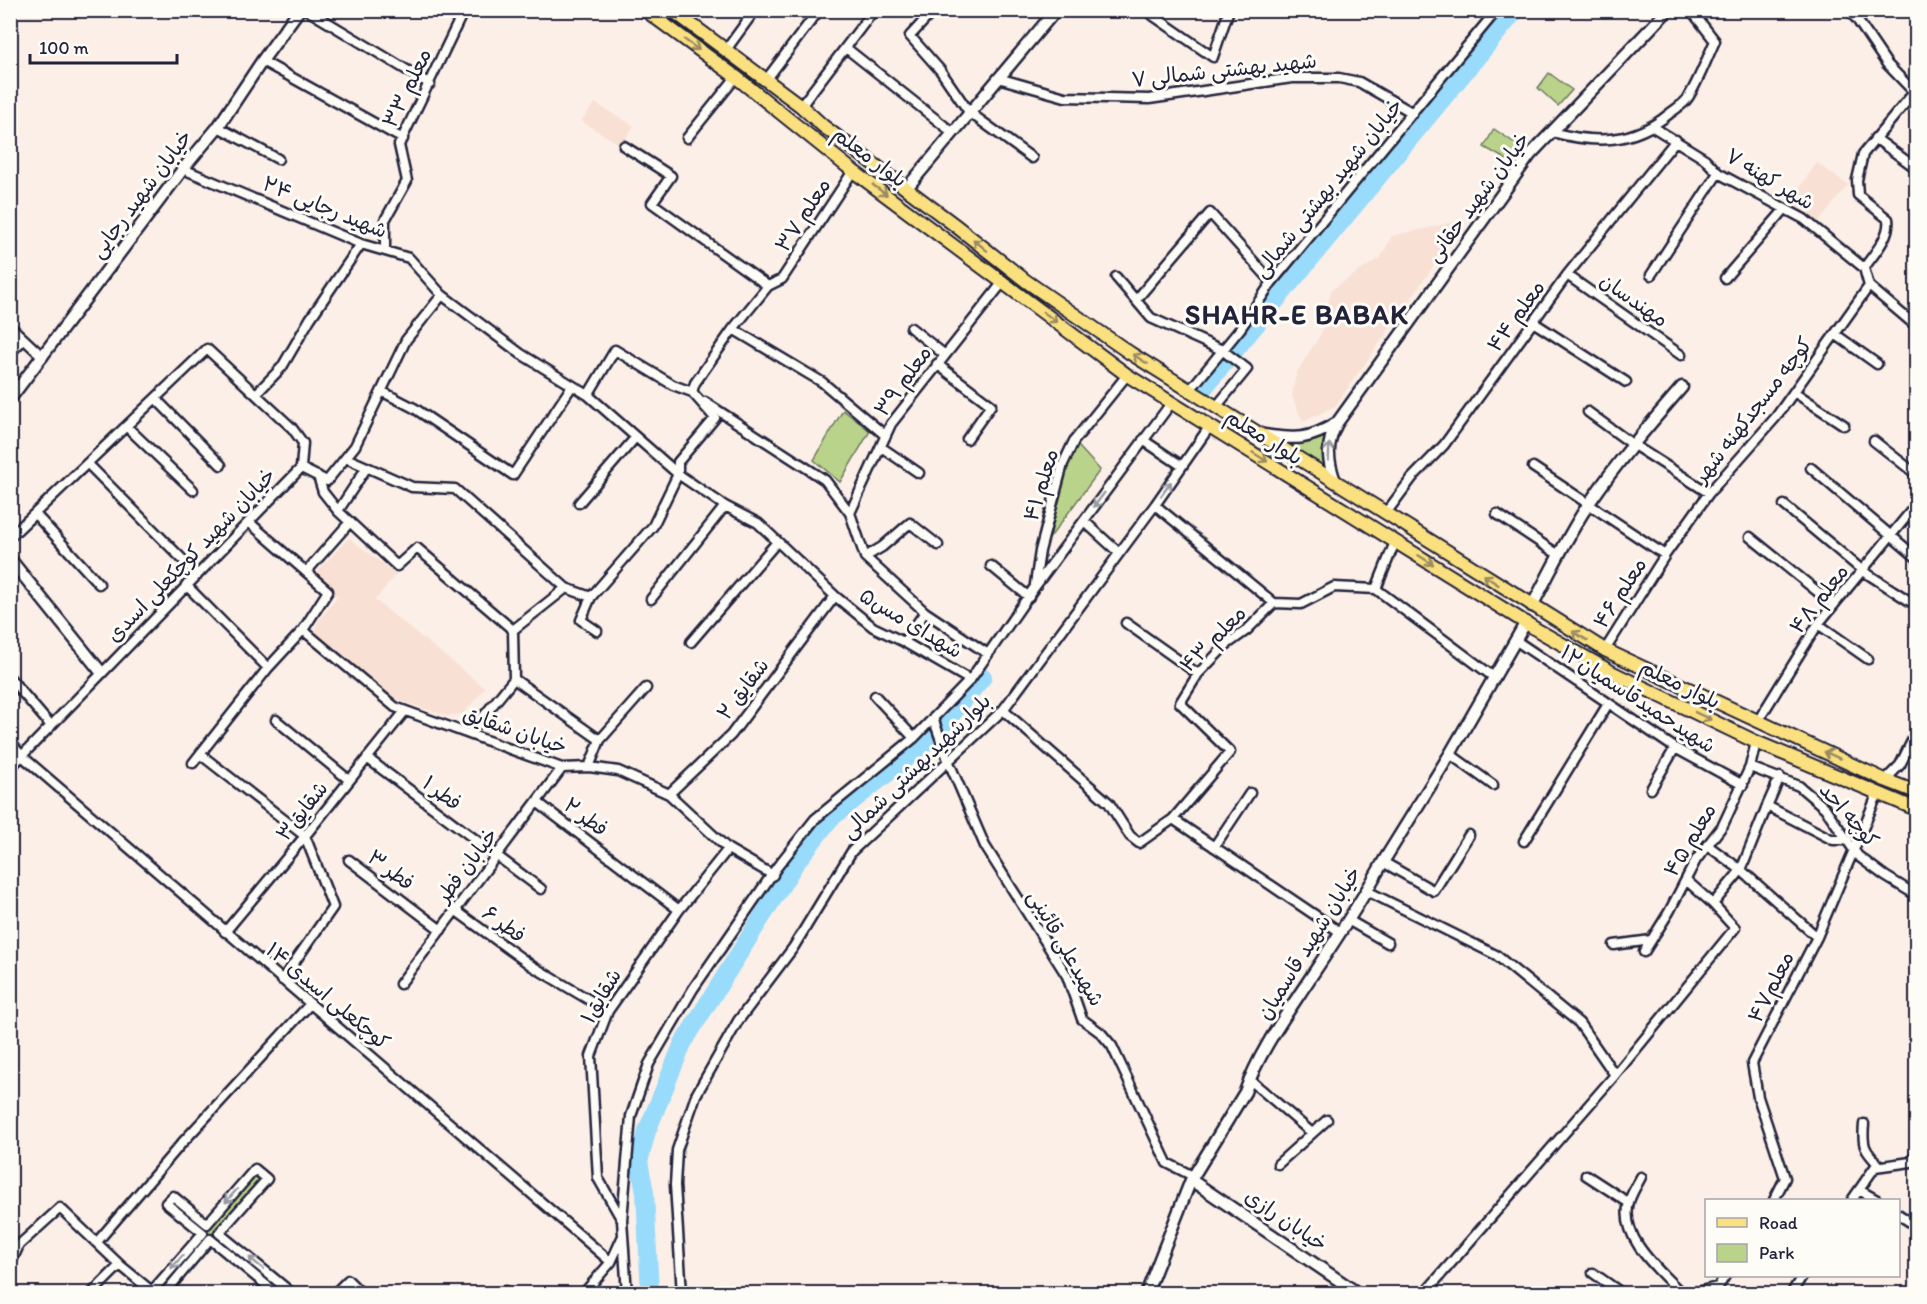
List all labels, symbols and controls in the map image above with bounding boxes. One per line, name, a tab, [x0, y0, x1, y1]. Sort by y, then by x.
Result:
scale bar	[30, 27, 177, 65]
text: 100 m	[39, 37, 89, 59]
one-way arrow	[684, 39, 700, 51]
street label: معلم ۳۳	[377, 44, 440, 133]
street label: شهید بهشتی شمالی ۷	[1130, 47, 1318, 94]
street label: خیابان شهید بهشتی شمالی	[1248, 93, 1409, 284]
street label: بلوار معلم	[826, 121, 912, 196]
street label: خیابان شهید رجایی	[84, 125, 199, 264]
street label: خیابان شهید حقانی	[1420, 127, 1536, 268]
street label: شهر کهنه ۷	[1721, 142, 1819, 215]
street label: شهید رجایی ۲۴	[258, 170, 391, 245]
street label: معلم ۳۷	[770, 173, 839, 258]
one-way arrow	[871, 184, 887, 196]
one-way arrow	[972, 238, 988, 251]
street label: مهندسان	[1595, 267, 1673, 332]
street label: معلم ۴۴	[1481, 275, 1553, 359]
district label: SHAHR-E BABAK	[1185, 298, 1409, 331]
one-way arrow	[1042, 311, 1058, 323]
street label: کوچه مسجدکهنه شهر	[1687, 332, 1818, 490]
street label: معلم ۳۹	[869, 340, 940, 423]
one-way arrow	[1132, 353, 1149, 365]
street label: بلوار معلم	[1219, 403, 1307, 473]
one-way arrow	[1323, 442, 1335, 462]
street label: معلم ۴۱	[1018, 446, 1067, 525]
one-way arrow	[1251, 452, 1268, 464]
street label: خیابان شهید کوچکعلی اسدی	[101, 462, 282, 648]
one-way arrow	[1160, 481, 1172, 497]
one-way arrow	[1093, 491, 1105, 507]
street label: معلم ۴۶	[1588, 553, 1655, 635]
one-way arrow	[1417, 555, 1434, 567]
street label: معلم ۴۸	[1784, 559, 1857, 641]
one-way arrow	[1483, 574, 1500, 586]
street label: شهدای مس۵	[855, 582, 967, 663]
street label: معلم ۴۳	[1174, 600, 1254, 680]
one-way arrow	[1572, 629, 1589, 641]
street label: شهیدحمیدقاسمیان۱۲	[1556, 639, 1721, 758]
street label: شقایق ۲	[711, 653, 774, 724]
street label: بلوار معلم	[1634, 653, 1724, 717]
street label: بلوارشهیدبهشتی شمالی	[836, 688, 997, 845]
street label: خیابان شقایق	[460, 700, 570, 760]
one-way arrow	[1693, 711, 1711, 723]
one-way arrow	[1824, 749, 1842, 760]
street label: فطر ۱	[418, 770, 467, 815]
street label: شقایق۳	[271, 776, 333, 846]
street label: کوچه احد	[1814, 777, 1884, 853]
street label: فطر ۲	[559, 792, 613, 841]
street label: معلم ۴۵	[1658, 799, 1725, 883]
street label: خیابان فطر	[429, 823, 503, 909]
street label: فطر ۳	[363, 844, 420, 895]
street label: خیابان شهید قاسمیان	[1251, 861, 1367, 1025]
street label: شهیدعلی قائینی	[1021, 885, 1110, 1011]
street label: فطر ۶	[478, 900, 531, 948]
street label: کوچکعلی اسدی ۱۴	[260, 937, 395, 1056]
street label: معلم۴۷	[1742, 947, 1803, 1028]
street label: شقایق۱	[575, 964, 626, 1028]
street label: خیابان رازی	[1240, 1183, 1332, 1257]
one-way arrow	[224, 1188, 238, 1203]
legend	[1705, 1199, 1900, 1277]
text: Road	[1759, 1212, 1798, 1234]
text: Park	[1759, 1242, 1794, 1264]
one-way arrow	[170, 1254, 184, 1269]
one-way arrow	[249, 1256, 264, 1270]

